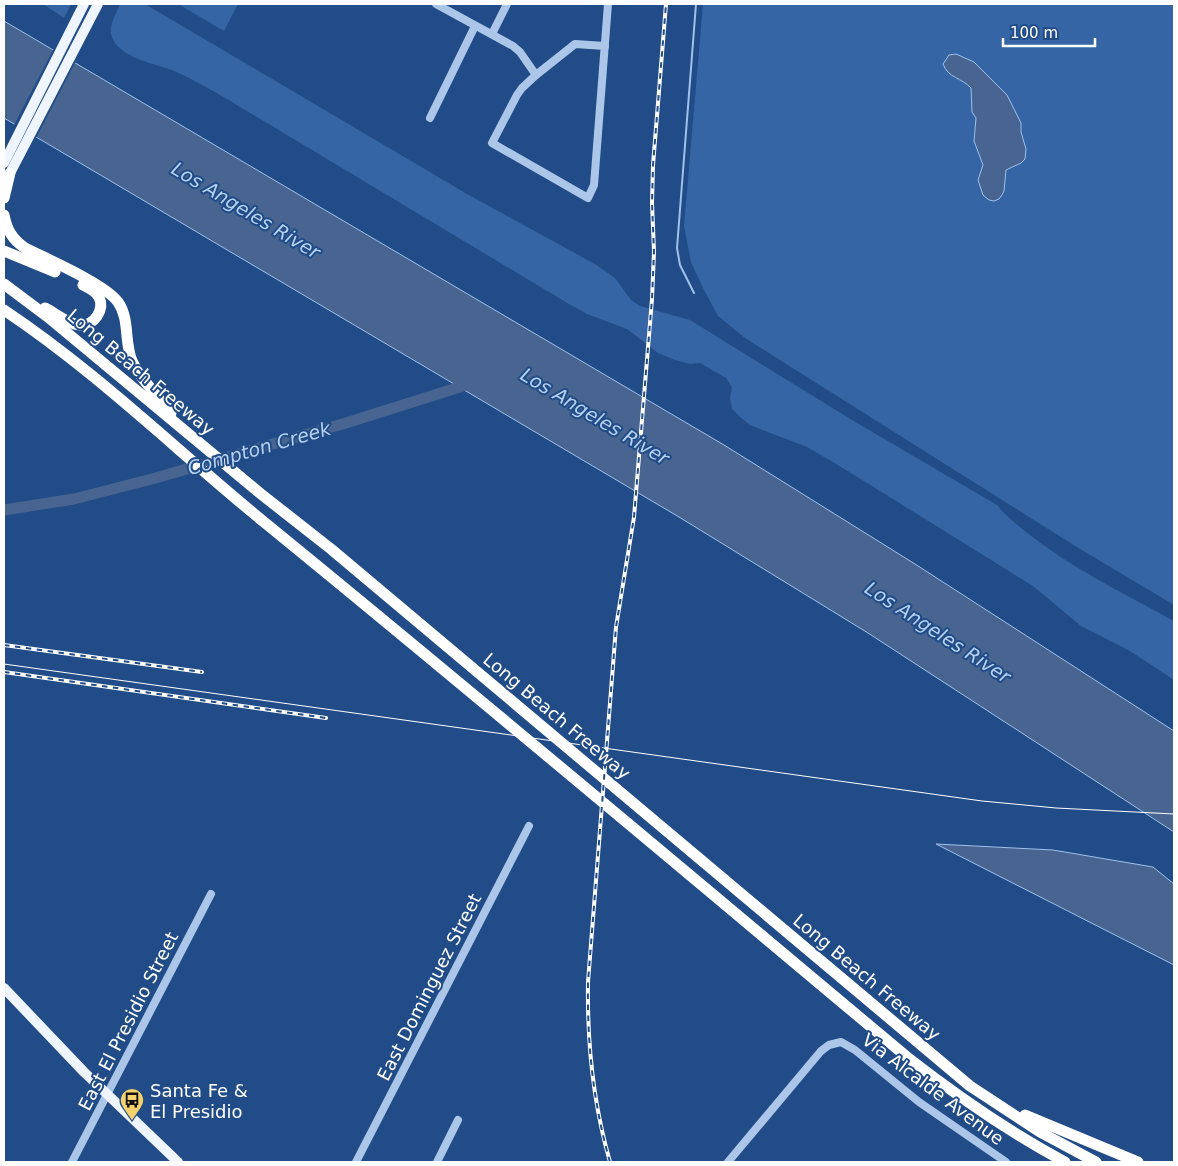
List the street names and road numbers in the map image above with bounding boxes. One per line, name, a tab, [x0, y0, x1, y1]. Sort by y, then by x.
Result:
street label: Long Beach Freeway	[63, 304, 219, 440]
street label: Long Beach Freeway	[479, 648, 635, 784]
street label: East Dominguez Street	[373, 890, 485, 1084]
street label: Long Beach Freeway	[789, 909, 945, 1045]
street label: East El Presidio Street	[74, 928, 182, 1114]
street label: Via Alcalde Avenue	[858, 1029, 1008, 1149]

